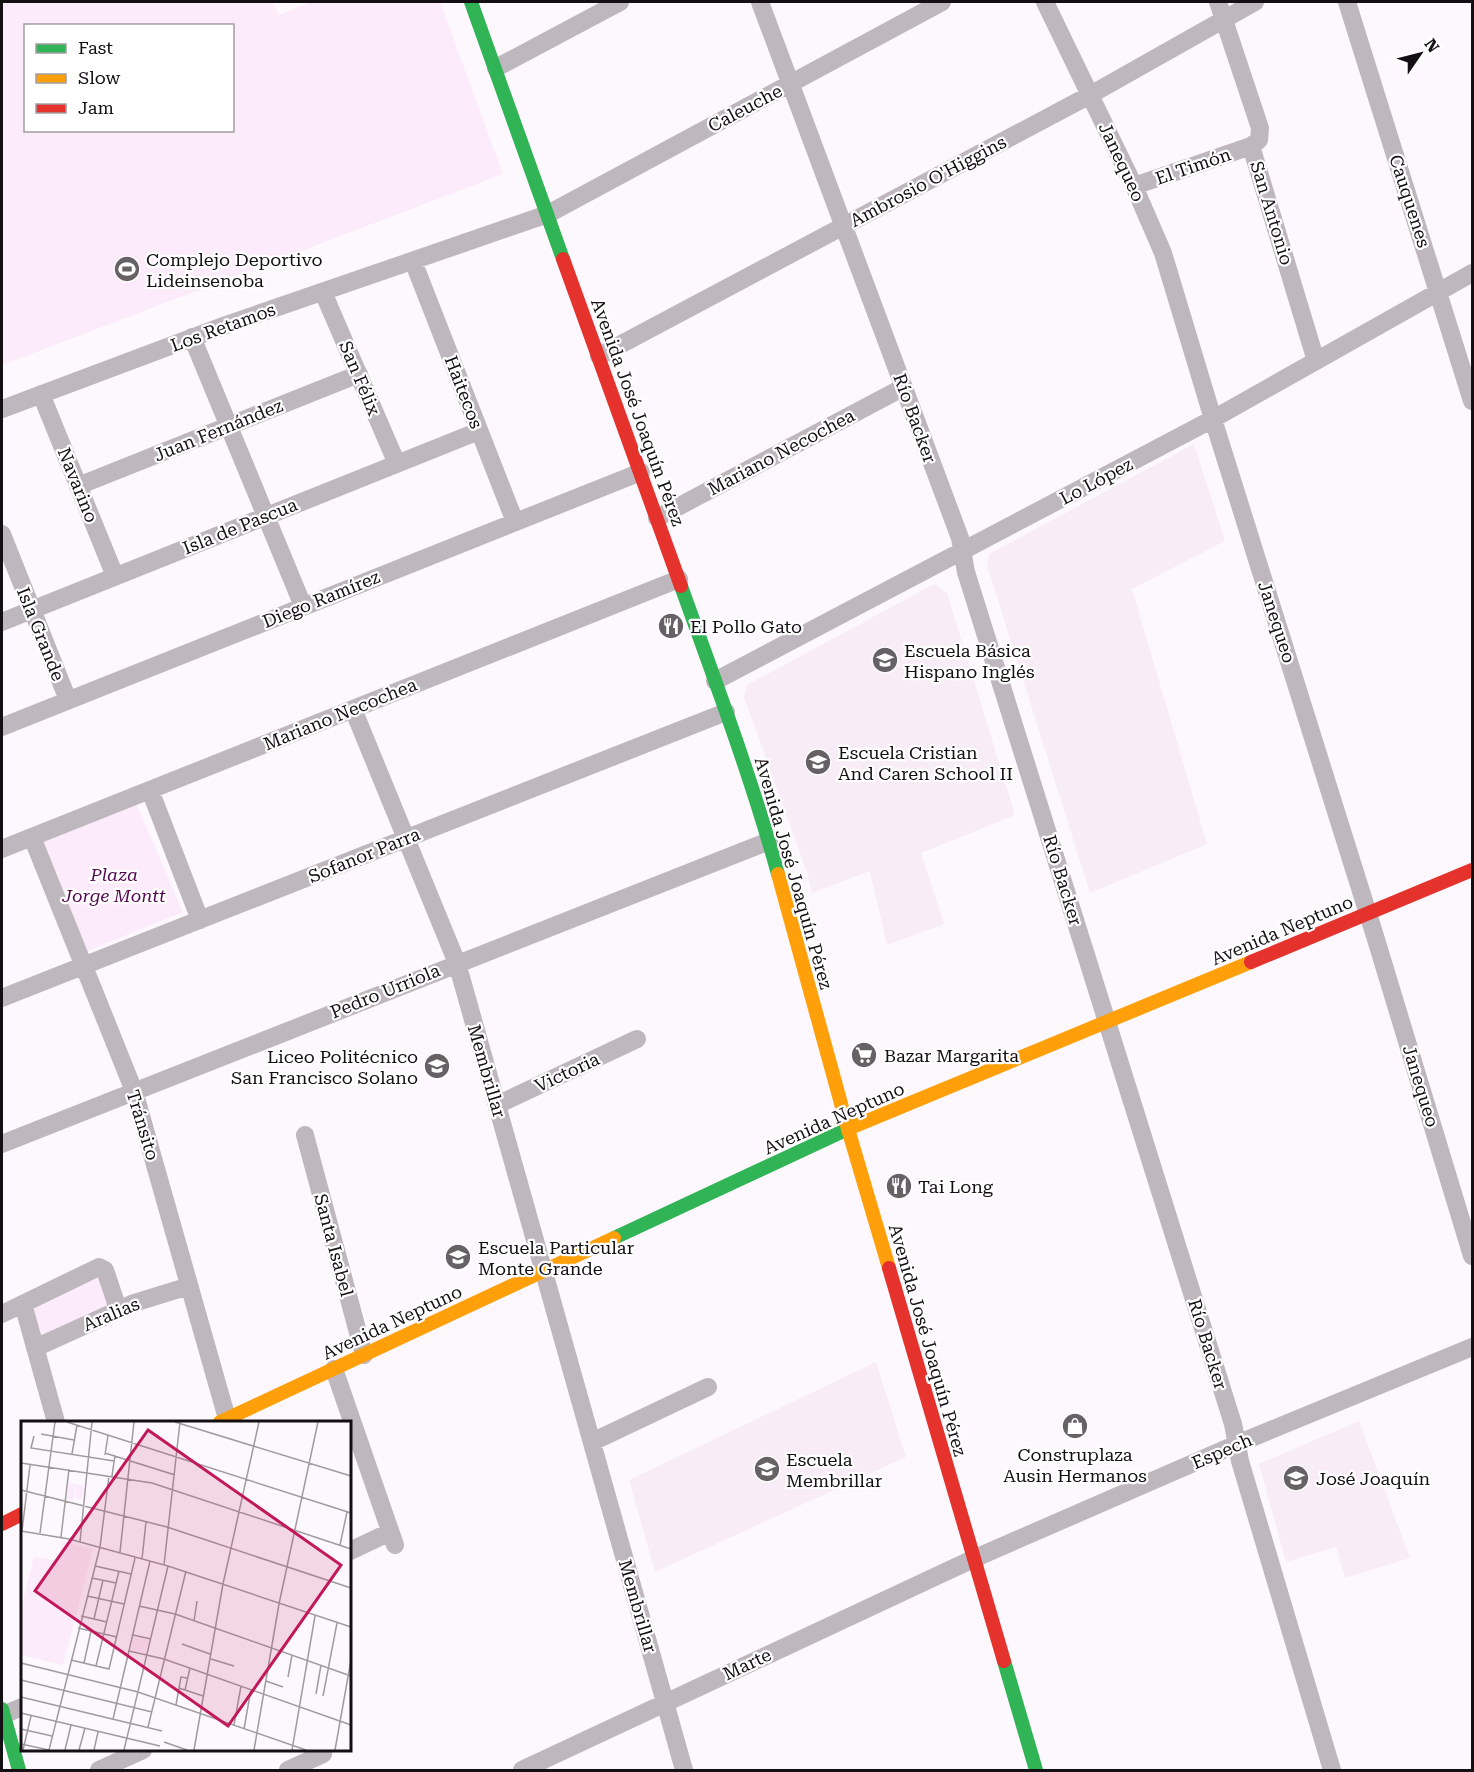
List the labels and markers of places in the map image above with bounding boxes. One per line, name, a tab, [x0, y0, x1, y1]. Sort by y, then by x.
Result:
place label: Complejo Deportivo Lideinsenoba	[146, 249, 323, 291]
sports icon: Complejo Deportivo Lideinsenoba	[112, 254, 142, 284]
restaurant icon: El Pollo Gato	[656, 611, 686, 641]
place label: El Pollo Gato	[690, 616, 802, 637]
place label: Escuela Básica Hispano Inglés	[904, 640, 1034, 682]
school or university icon: Escuela Básica Hispano Inglés	[870, 645, 900, 675]
place label: Escuela Cristian And Caren School II	[838, 742, 1013, 784]
school or university icon: Escuela Cristian And Caren School II	[803, 747, 833, 777]
supermarket icon: Bazar Margarita	[849, 1040, 879, 1070]
place label: Bazar Margarita	[884, 1045, 1019, 1066]
place label: Liceo Politécnico San Francisco Solano	[231, 1046, 418, 1088]
school or university icon: Liceo Politécnico San Francisco Solano	[422, 1051, 452, 1081]
restaurant icon: Tai Long	[884, 1171, 914, 1201]
place label: Tai Long	[918, 1176, 994, 1197]
place label: Escuela Particular Monte Grande	[478, 1237, 634, 1279]
school or university icon: Escuela Particular Monte Grande	[443, 1242, 473, 1272]
shop icon: Construplaza Ausin Hermanos	[1060, 1411, 1090, 1441]
place label: Construplaza Ausin Hermanos	[1003, 1444, 1147, 1486]
place label: Escuela Membrillar	[786, 1449, 882, 1491]
school or university icon: Escuela Membrillar	[752, 1454, 782, 1484]
school or university icon: José Joaquín	[1281, 1463, 1311, 1493]
place label: José Joaquín	[1316, 1468, 1431, 1489]

